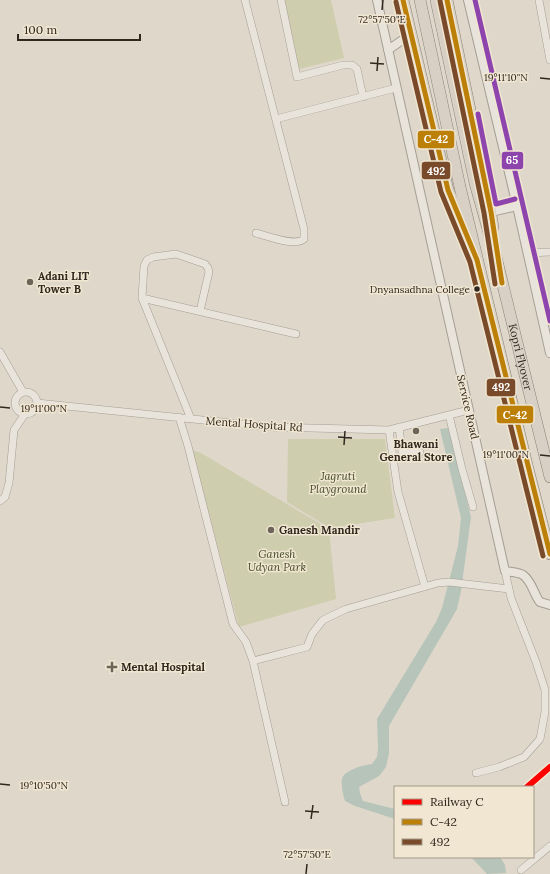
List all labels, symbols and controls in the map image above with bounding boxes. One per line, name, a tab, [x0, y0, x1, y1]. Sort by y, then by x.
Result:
text: 72°57'50"E	[358, 13, 406, 26]
scale bar	[18, 16, 140, 42]
text: 100 m	[24, 22, 57, 37]
text: 19°11'10"N	[484, 71, 528, 84]
line badge: C-42	[417, 130, 455, 149]
text: C-42	[424, 132, 448, 146]
line badge: 65	[501, 151, 524, 170]
text: 65	[506, 153, 518, 167]
line badge: 492	[421, 161, 451, 180]
text: 492	[427, 164, 445, 178]
place label: Adani LIT Tower B	[38, 269, 89, 296]
marker: Adani LIT Tower B	[25, 277, 35, 287]
place label: Dnyansadhna College	[370, 283, 471, 296]
marker: Dnyansadhna College	[472, 284, 482, 294]
street label: Kopri Flyover	[506, 322, 536, 392]
street label: Service Road	[454, 373, 482, 441]
line badge: 492	[486, 378, 516, 397]
text: 492	[492, 380, 510, 394]
text: 19°11'00"N	[21, 402, 68, 415]
line badge: C-42	[496, 405, 534, 424]
text: C-42	[503, 408, 527, 422]
street label: Mental Hospital Rd	[205, 414, 303, 434]
marker: Bhawani General Store	[411, 426, 421, 436]
place label: Bhawani General Store	[380, 437, 453, 464]
text: 19°11'00"N	[483, 448, 530, 461]
park label: Jagruti Playground	[309, 469, 367, 496]
place label: Ganesh Mandir	[279, 523, 361, 537]
marker: Ganesh Mandir	[266, 525, 276, 535]
park label: Ganesh Udyan Park	[248, 547, 307, 574]
place label: Mental Hospital	[121, 660, 206, 674]
marker: Mental Hospital	[106, 661, 118, 673]
text: 19°10'50"N	[20, 779, 68, 792]
legend	[394, 786, 534, 858]
text: Railway C	[430, 794, 484, 809]
text: C-42	[430, 814, 457, 829]
text: 492	[430, 834, 450, 849]
text: 72°57'50"E	[283, 848, 331, 861]

